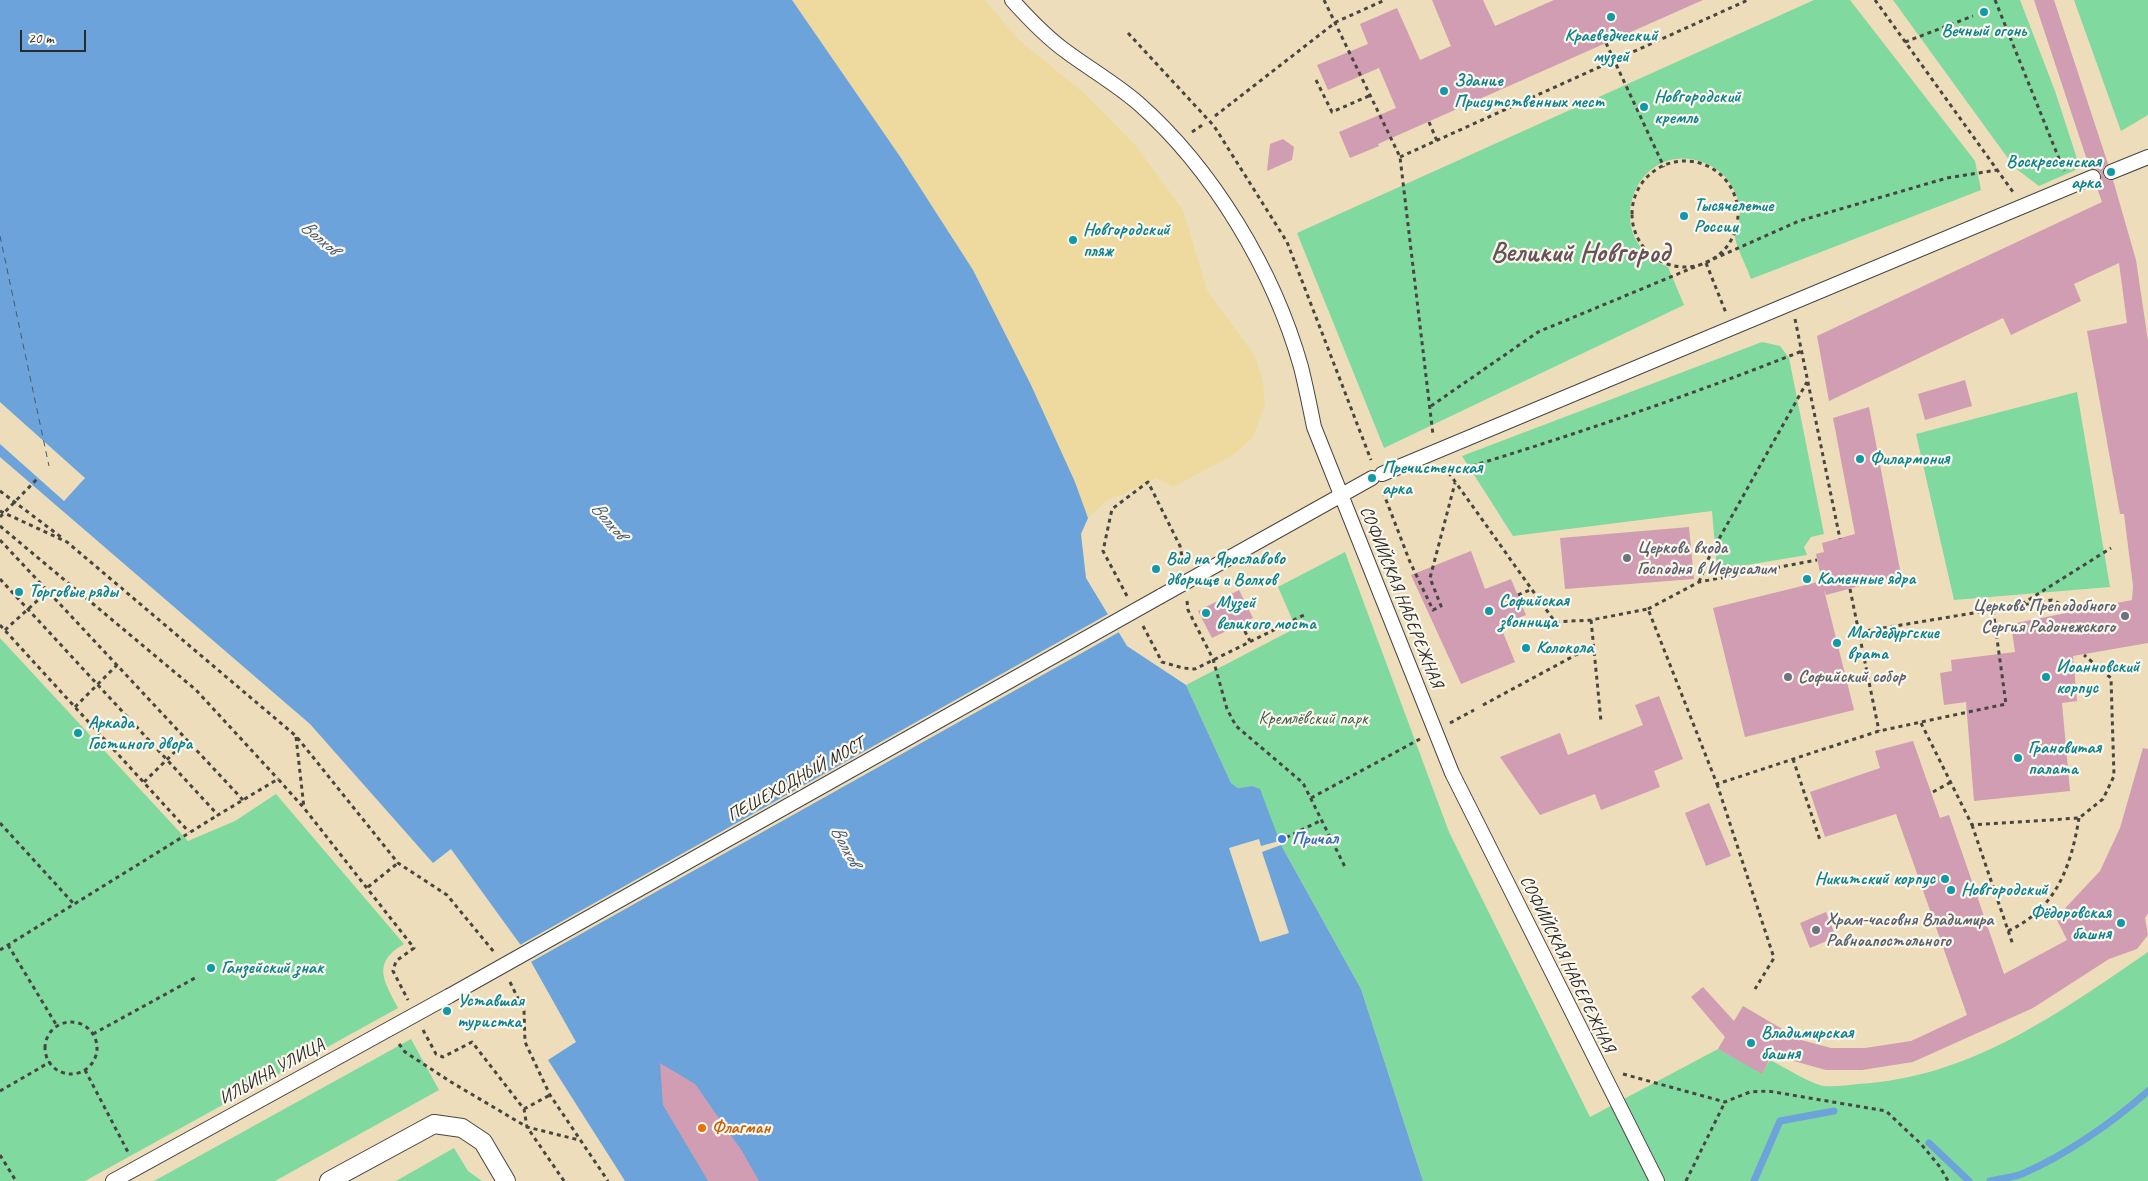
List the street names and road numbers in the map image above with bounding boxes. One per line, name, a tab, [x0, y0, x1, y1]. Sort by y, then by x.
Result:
street label: СОФИЙСКАЯ НАБЕРЕЖНАЯ	[1355, 503, 1447, 691]
street label: ПЕШЕХОДНЫЙ МОСТ	[724, 733, 868, 827]
street label: СОФИЙСКАЯ НАБЕРЕЖНАЯ	[1515, 872, 1619, 1056]
street label: ИЛЬИНА УЛИЦА	[216, 1034, 328, 1110]

